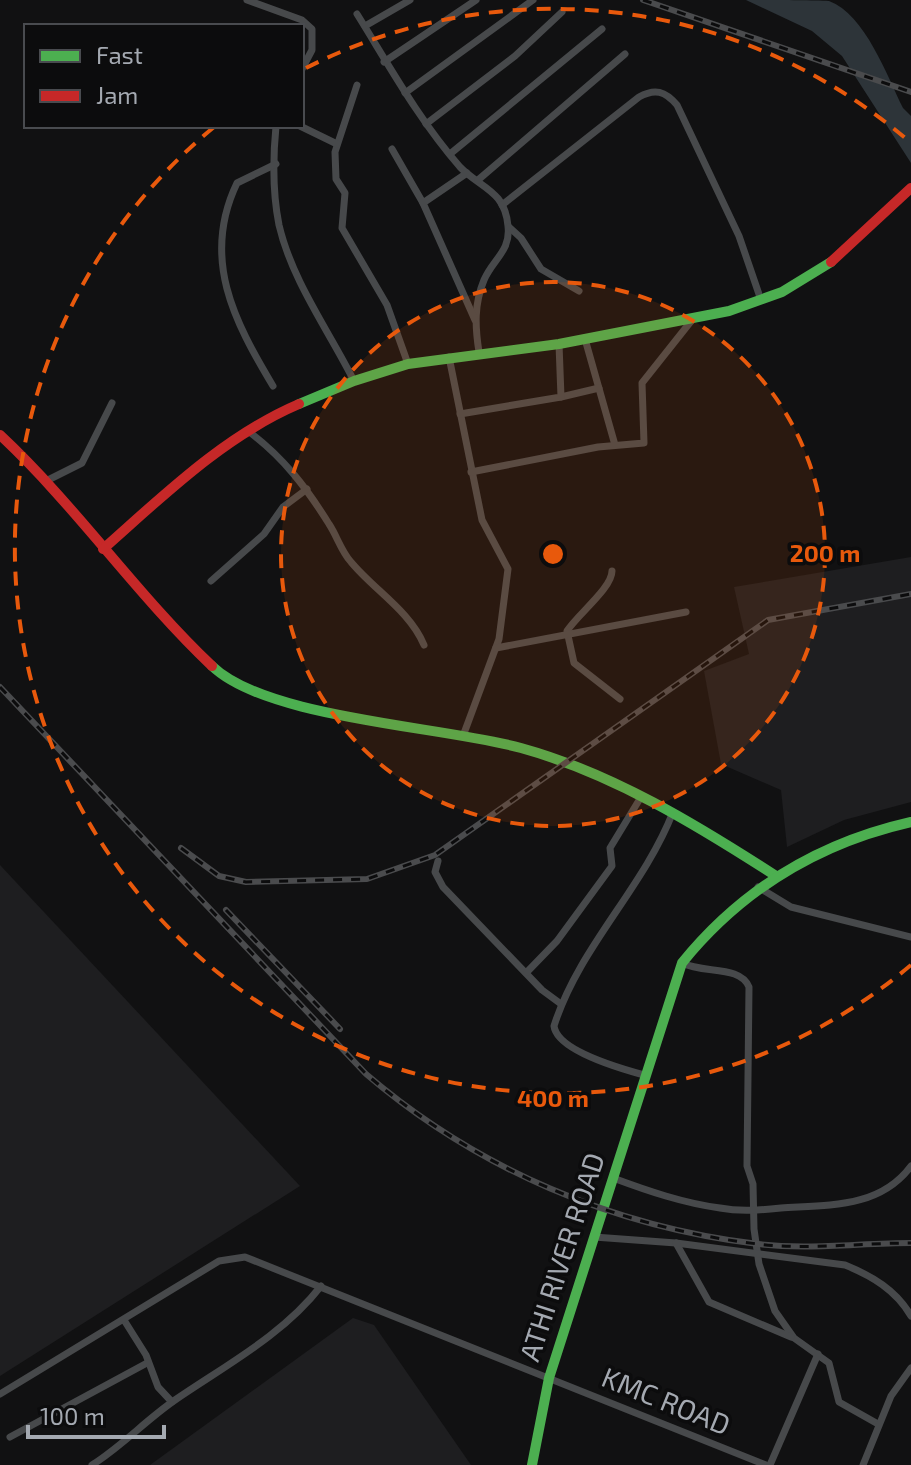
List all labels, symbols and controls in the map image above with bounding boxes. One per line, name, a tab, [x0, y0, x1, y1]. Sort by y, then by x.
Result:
legend	[24, 24, 304, 128]
text: Fast	[96, 40, 143, 69]
text: Jam	[96, 80, 138, 109]
text: 200 m	[790, 538, 860, 567]
centre of rings	[539, 540, 567, 568]
text: 400 m	[517, 1083, 589, 1112]
street label: ATHI RIVER ROAD	[511, 1148, 611, 1365]
street label: KMC ROAD	[597, 1359, 735, 1441]
scale bar	[28, 1389, 164, 1439]
text: 100 m	[40, 1401, 105, 1430]

